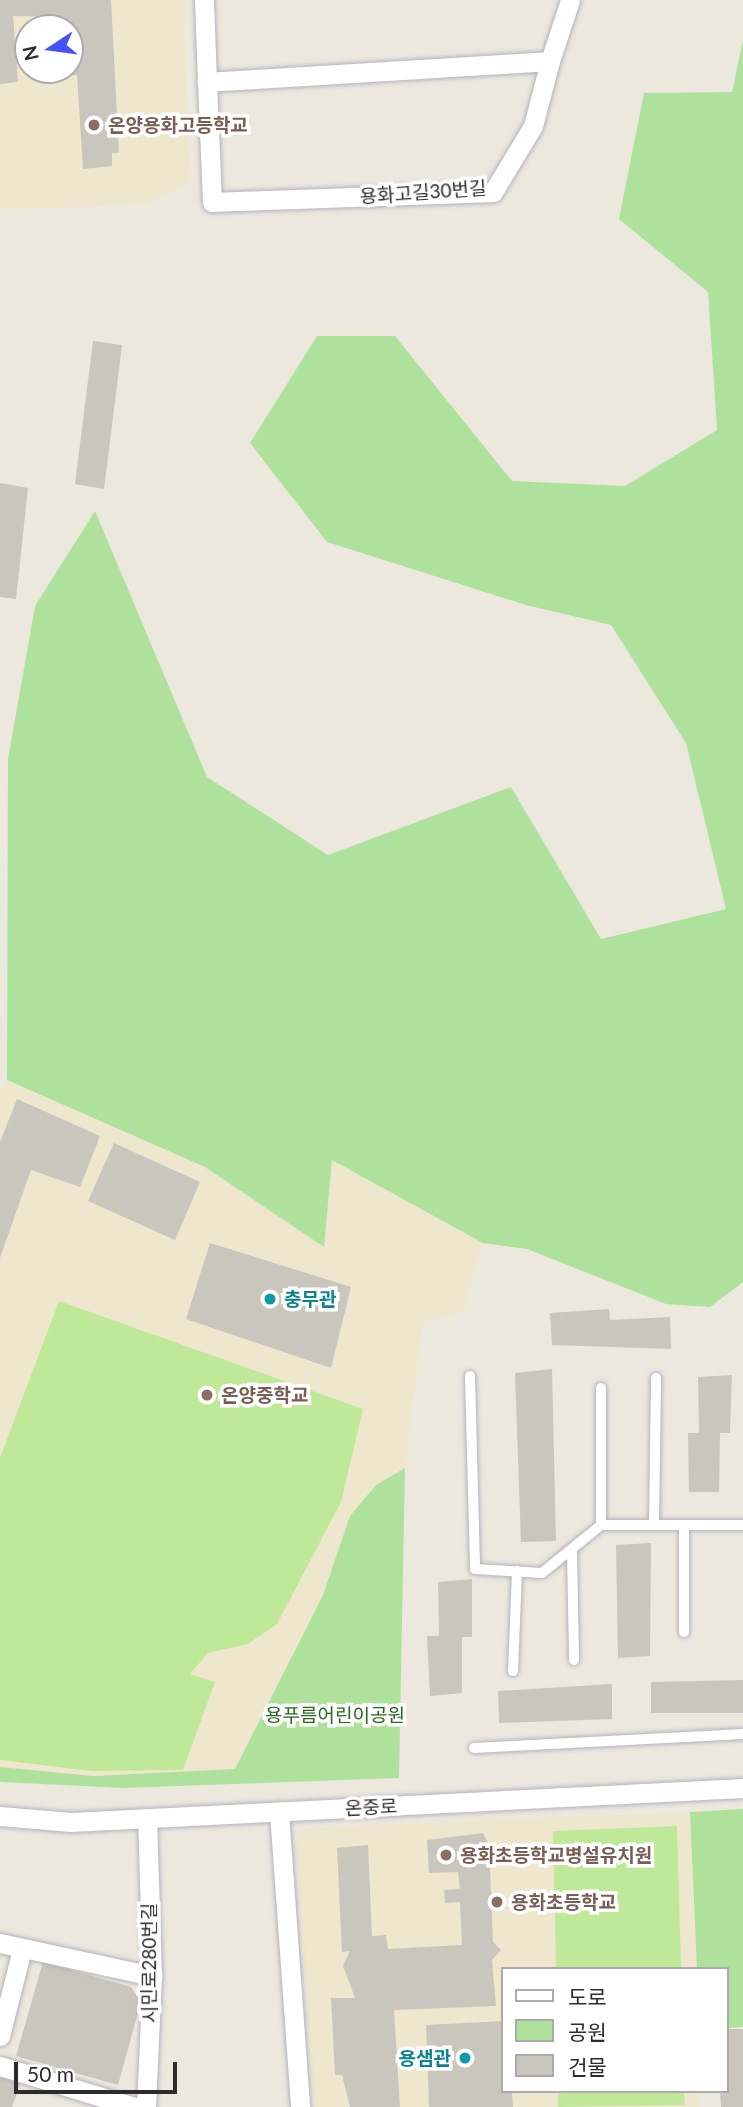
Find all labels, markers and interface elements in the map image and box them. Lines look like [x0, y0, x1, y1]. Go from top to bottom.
north arrow [14, 14, 84, 84]
text: N [17, 44, 43, 63]
place label: 온양용화고등학교 [108, 114, 248, 136]
marker: 온양용화고등학교 [86, 117, 102, 133]
street label: 용화고길30번길 [359, 176, 487, 208]
place label: 충무관 [284, 1288, 336, 1310]
marker: 충무관 [262, 1291, 278, 1307]
place label: 온양중학교 [221, 1384, 308, 1406]
marker: 온양중학교 [199, 1387, 215, 1403]
park label: 용푸름어린이공원 [265, 1704, 405, 1726]
street label: 온중로 [344, 1794, 398, 1820]
place label: 용화초등학교병설유치원 [460, 1844, 652, 1866]
marker: 용화초등학교병설유치원 [438, 1847, 454, 1863]
place label: 용화초등학교 [511, 1891, 616, 1913]
marker: 용화초등학교 [489, 1894, 505, 1910]
street label: 시민로280번길 [138, 1903, 160, 2023]
legend [502, 1967, 729, 2093]
text: 도로 [568, 1984, 607, 2009]
text: 공원 [568, 2019, 607, 2044]
place label: 용샘관 [399, 2047, 451, 2069]
scale bar [18, 2048, 180, 2092]
marker: 용샘관 [457, 2050, 473, 2066]
text: 건물 [568, 2054, 607, 2079]
text: 50 m [27, 2061, 74, 2086]

